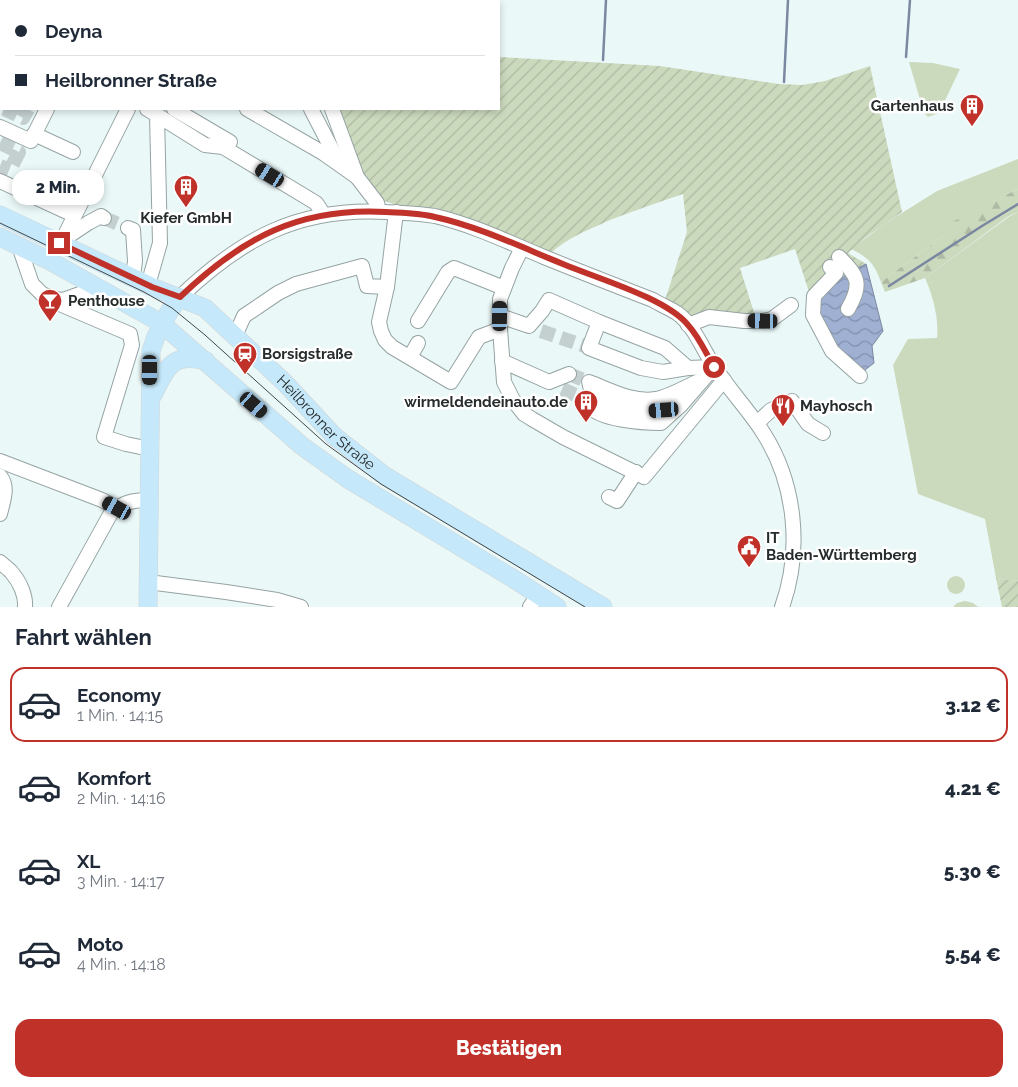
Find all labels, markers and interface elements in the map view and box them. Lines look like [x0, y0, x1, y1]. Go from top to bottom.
text: Deyna [45, 20, 103, 42]
text: Heilbronner Straße [45, 69, 217, 91]
building icon: Gartenhaus [959, 93, 985, 127]
place label: Gartenhaus [871, 97, 954, 115]
car [253, 161, 286, 189]
callout: 2 Min. [13, 170, 105, 206]
building icon: Kiefer GmbH [173, 174, 199, 208]
text: 2 Min. [36, 178, 80, 197]
place label: Kiefer GmbH [140, 209, 232, 227]
route end [48, 232, 70, 254]
bar icon: Penthouse [37, 288, 63, 322]
place label: Penthouse [68, 292, 145, 310]
car [492, 301, 507, 331]
car [747, 313, 778, 329]
station icon: Borsigstraße [232, 341, 258, 375]
place label: Borsigstraße [262, 345, 353, 363]
car [142, 355, 157, 385]
route start [703, 356, 725, 378]
street label: Heilbronner Straße [273, 371, 379, 474]
car [237, 389, 270, 421]
building icon: wirmeldendeinauto.de [573, 389, 599, 423]
place label: wirmeldendeinauto.de [404, 393, 568, 411]
restaurant icon: Mayhosch [770, 393, 796, 427]
place label: Mayhosch [800, 397, 873, 415]
car [648, 401, 679, 419]
car [100, 494, 133, 522]
place label: IT Baden-Württemberg [766, 529, 917, 564]
public building icon: IT Baden-Württemberg [736, 534, 762, 568]
text: Fahrt wählen [15, 624, 152, 650]
icon: car [17, 682, 62, 727]
text: Economy [77, 684, 161, 706]
text: 3.12 € [945, 694, 1001, 716]
text: 1 Min. · 14:15 [77, 706, 163, 725]
icon: car [17, 765, 62, 810]
text: Komfort [77, 767, 151, 789]
text: 4.21 € [945, 777, 1001, 799]
text: 2 Min. · 14:16 [77, 789, 166, 808]
icon: car [17, 848, 62, 893]
text: XL [77, 850, 100, 872]
text: 5.30 € [944, 860, 1001, 882]
text: 3 Min. · 14:17 [77, 872, 165, 891]
icon: car [17, 931, 62, 976]
text: Moto [77, 933, 123, 955]
text: 5.54 € [945, 943, 1001, 965]
text: 4 Min. · 14:18 [77, 955, 166, 974]
button: Bestätigen [15, 1019, 1003, 1077]

